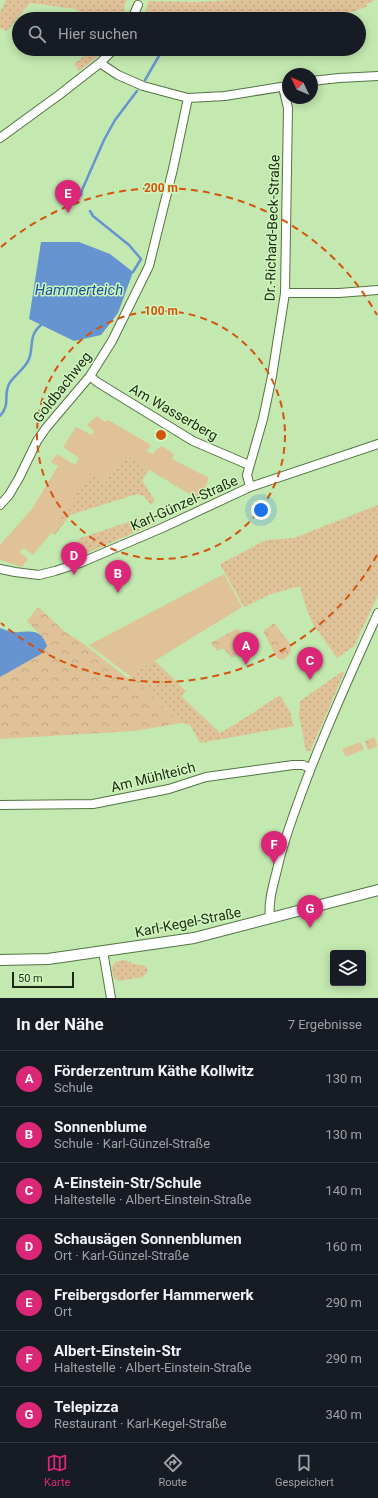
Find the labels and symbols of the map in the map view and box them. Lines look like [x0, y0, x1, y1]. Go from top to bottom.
north arrow [282, 68, 318, 104]
street label: Dr.-Richard-Beck-Straße [261, 154, 283, 302]
pin: E [55, 180, 81, 213]
text: 200 m [144, 181, 178, 195]
water label: Hammerteich [35, 281, 123, 299]
text: 100 m [144, 304, 178, 318]
street label: Goldbachweg [29, 349, 95, 425]
street label: Am Wasserberg [127, 380, 221, 444]
centre of rings [154, 428, 168, 442]
street label: Karl-Günzel-Straße [128, 472, 240, 534]
your location [251, 500, 271, 520]
pin: D [61, 542, 87, 575]
pin: B [105, 560, 131, 593]
pin: A [233, 632, 259, 665]
pin: C [297, 647, 323, 680]
street label: Am Mühlteich [109, 759, 197, 795]
pin: F [261, 831, 287, 864]
pin: G [297, 895, 323, 928]
street label: Karl-Kegel-Straße [134, 904, 242, 940]
scale bar [12, 970, 74, 989]

